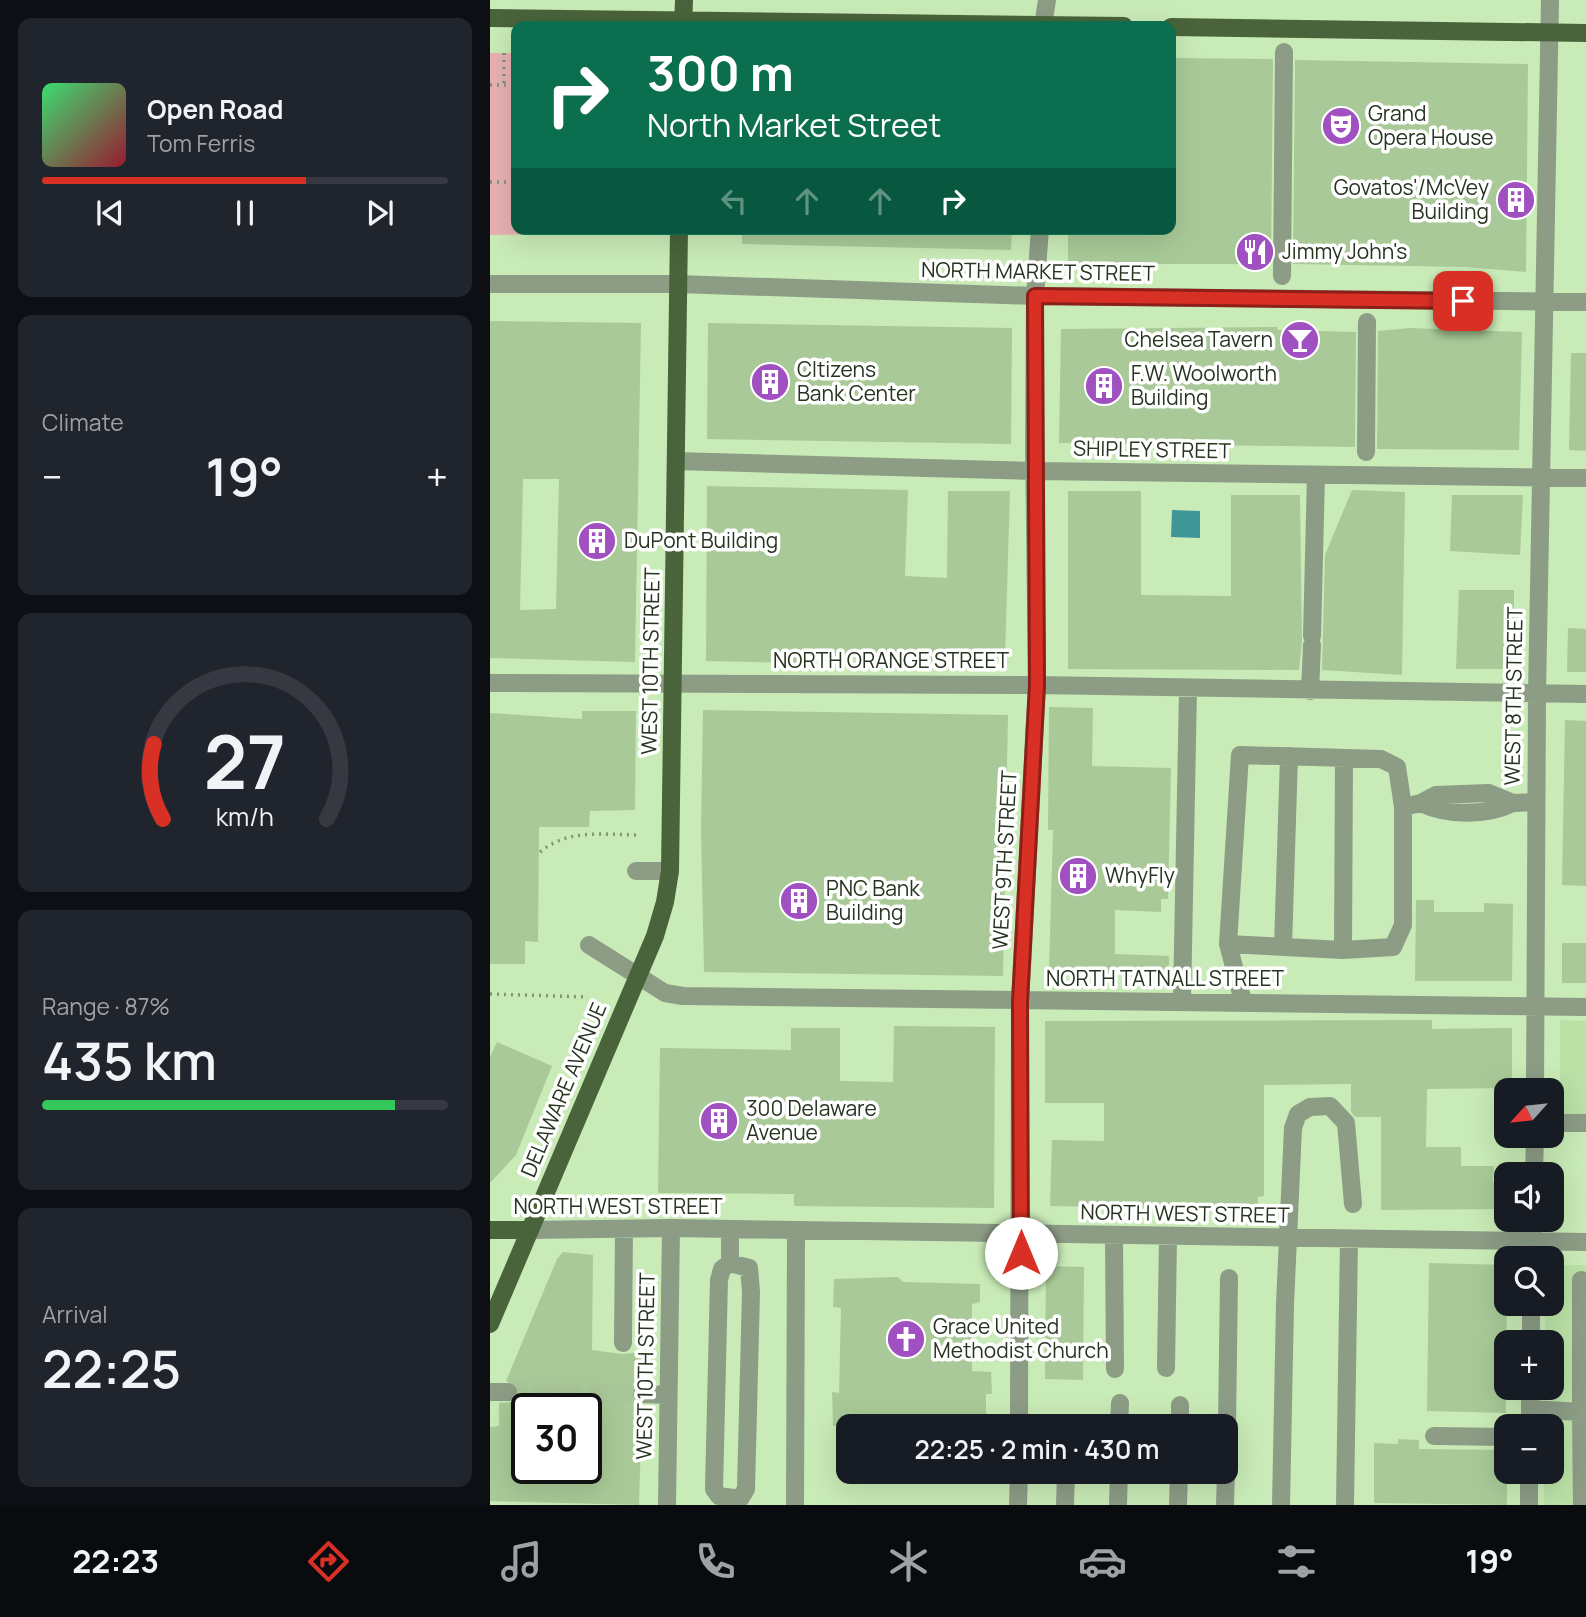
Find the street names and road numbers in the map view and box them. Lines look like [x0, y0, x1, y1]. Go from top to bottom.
street label: NORTH MARKET STREET [921, 255, 1156, 287]
street label: SHIPLEY STREET [1073, 434, 1232, 464]
street label: WEST 10TH STREET [634, 567, 666, 755]
street label: WEST 8TH STREET [1497, 606, 1529, 786]
street label: NORTH ORANGE STREET [773, 646, 1010, 674]
street label: WEST 9TH STREET [985, 769, 1023, 950]
street label: NORTH TATNALL STREET [1046, 964, 1284, 992]
street label: DELAWARE AVENUE [514, 998, 613, 1181]
street label: NORTH WEST STREET [513, 1192, 723, 1220]
street label: NORTH WEST STREET [1080, 1197, 1290, 1229]
street label: WEST 10TH STREET [629, 1272, 661, 1460]

